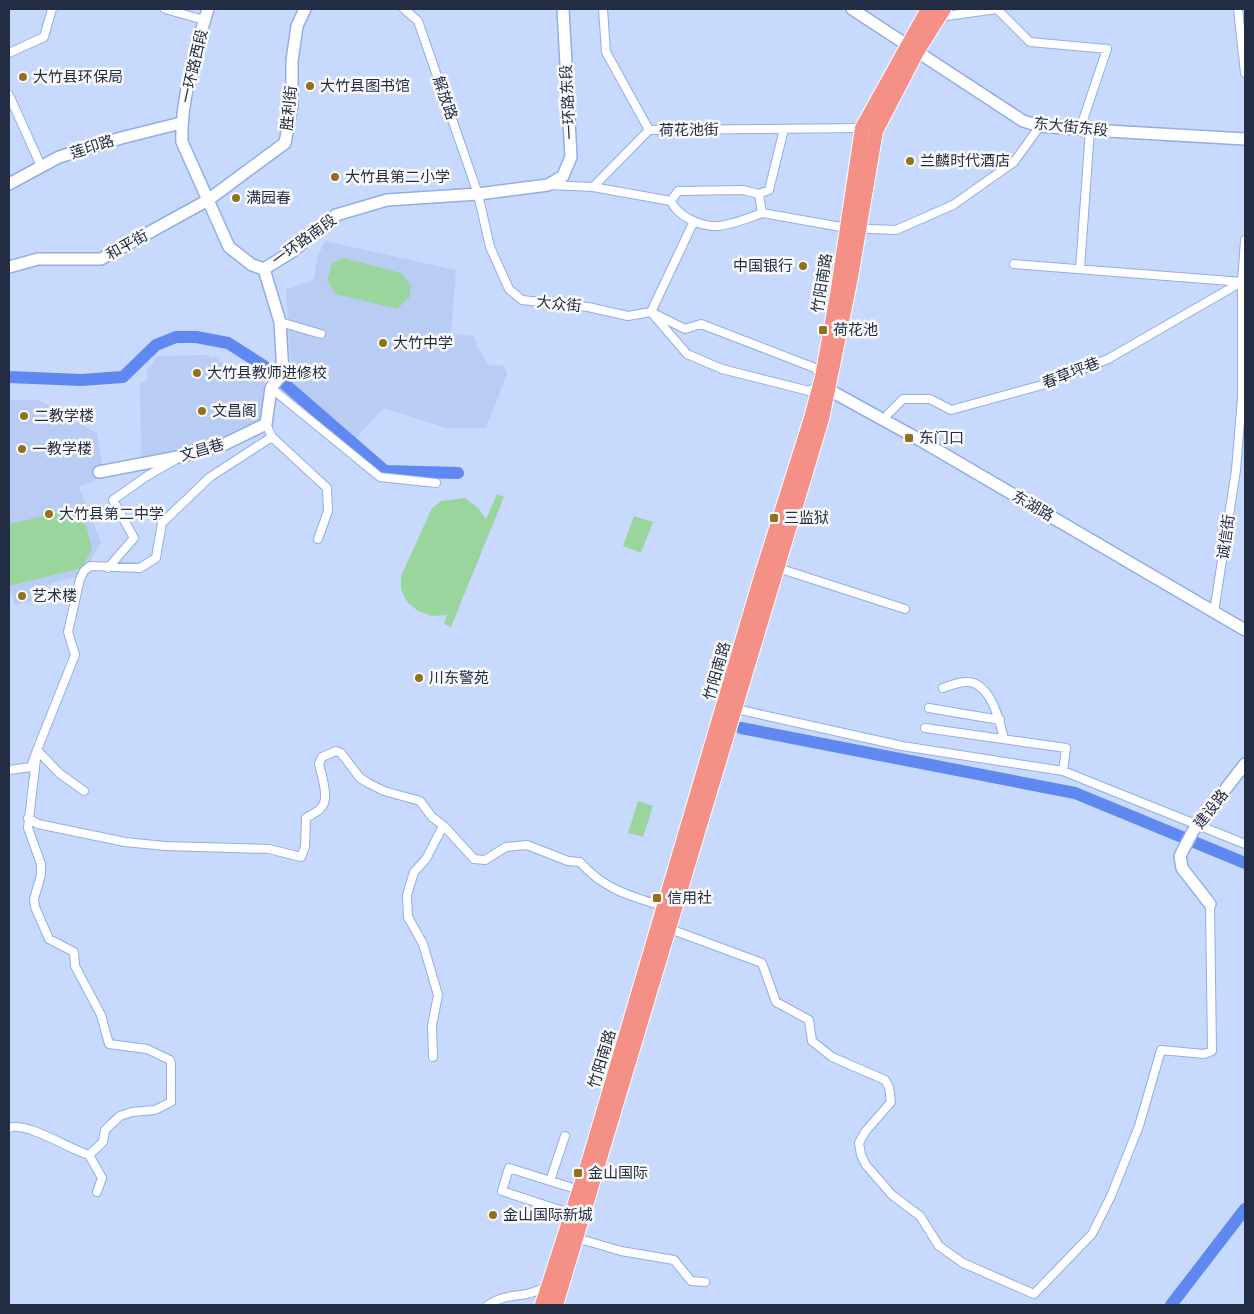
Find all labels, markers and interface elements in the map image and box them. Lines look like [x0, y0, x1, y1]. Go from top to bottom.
street label: 一环路西段 [177, 27, 211, 105]
street label: 一环路东段 [557, 64, 579, 140]
place label: 大竹县环保局 [33, 68, 123, 86]
marker: 大竹县环保局 [17, 71, 29, 83]
street label: 解放路 [429, 74, 461, 122]
place label: 大竹县图书馆 [320, 77, 410, 95]
marker: 大竹县图书馆 [304, 80, 316, 92]
street label: 胜利街 [278, 85, 300, 131]
street label: 东大街东段 [1033, 114, 1109, 140]
street label: 荷花池街 [659, 120, 719, 140]
street label: 莲印路 [68, 131, 116, 163]
place label: 兰麟时代酒店 [920, 152, 1010, 170]
marker: 兰麟时代酒店 [904, 155, 916, 167]
place label: 大竹县第二小学 [345, 168, 450, 186]
marker: 大竹县第二小学 [329, 171, 341, 183]
place label: 满园春 [246, 189, 291, 207]
marker: 满园春 [230, 192, 242, 204]
street label: 一环路南段 [268, 211, 340, 269]
street label: 和平街 [103, 226, 151, 264]
street label: 竹阳南路 [808, 252, 836, 314]
place label: 中国银行 [733, 257, 793, 275]
marker: 中国银行 [797, 260, 809, 272]
street label: 大众街 [536, 293, 582, 315]
place label: 荷花池 [833, 321, 878, 339]
marker: 荷花池 [817, 324, 829, 336]
place label: 大竹中学 [393, 334, 453, 352]
marker: 大竹中学 [377, 337, 389, 349]
street label: 春草坪巷 [1040, 354, 1102, 392]
place label: 大竹县教师进修校 [207, 364, 327, 382]
marker: 大竹县教师进修校 [191, 367, 203, 379]
place label: 文昌阁 [212, 402, 257, 420]
marker: 文昌阁 [196, 405, 208, 417]
place label: 二教学楼 [34, 407, 94, 425]
marker: 二教学楼 [18, 410, 30, 422]
place label: 东门口 [919, 429, 964, 447]
marker: 东门口 [903, 432, 915, 444]
street label: 文昌巷 [178, 435, 226, 465]
place label: 一教学楼 [32, 440, 92, 458]
marker: 一教学楼 [16, 443, 28, 455]
street label: 东湖路 [1009, 487, 1057, 525]
place label: 大竹县第二中学 [59, 505, 164, 523]
marker: 大竹县第二中学 [43, 508, 55, 520]
place label: 三监狱 [784, 509, 829, 527]
marker: 三监狱 [768, 512, 780, 524]
street label: 诚信街 [1214, 513, 1238, 561]
place label: 艺术楼 [32, 587, 77, 605]
marker: 艺术楼 [16, 590, 28, 602]
street label: 竹阳南路 [700, 640, 734, 702]
place label: 川东警苑 [429, 669, 489, 687]
marker: 川东警苑 [413, 672, 425, 684]
street label: 建设路 [1190, 786, 1232, 832]
place label: 信用社 [667, 889, 712, 907]
marker: 信用社 [651, 892, 663, 904]
street label: 竹阳南路 [585, 1028, 619, 1090]
place label: 金山国际 [588, 1164, 648, 1182]
marker: 金山国际 [572, 1167, 584, 1179]
place label: 金山国际新城 [503, 1206, 593, 1224]
marker: 金山国际新城 [487, 1209, 499, 1221]

